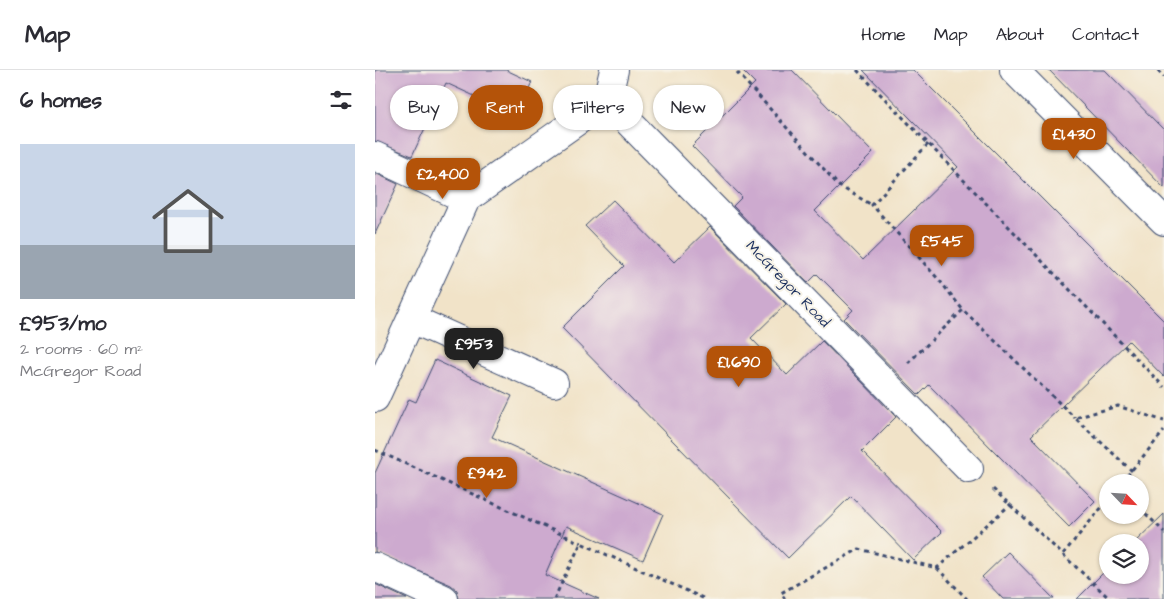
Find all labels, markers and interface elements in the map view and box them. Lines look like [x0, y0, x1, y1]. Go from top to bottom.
text: Map [25, 18, 70, 52]
text: Home [861, 22, 906, 47]
text: Map [934, 22, 968, 47]
text: About [996, 22, 1044, 47]
text: Contact [1072, 22, 1139, 47]
chip: Buy [390, 85, 458, 130]
chip: Rent [468, 85, 543, 130]
chip: Filters [553, 85, 643, 130]
chip: New [653, 85, 724, 130]
text: 6 homes [20, 86, 102, 115]
icon: filters [327, 86, 355, 114]
pin: £1,430 [1033, 118, 1115, 160]
text: £1,430 [1053, 123, 1095, 145]
pin: £2,400 [402, 158, 484, 200]
text: £2,400 [417, 163, 469, 185]
icon: home [143, 176, 233, 266]
pin: £545 [912, 224, 972, 267]
text: £545 [921, 230, 963, 252]
street label: McGregor Road [740, 236, 835, 333]
text: £953/mo [20, 309, 107, 338]
pin: £953 [444, 328, 504, 370]
text: £953 [455, 333, 493, 355]
text: 2 rooms · 60 m² [20, 338, 143, 360]
pin: £1,690 [698, 346, 780, 388]
text: £1,690 [718, 351, 760, 373]
text: McGregor Road [20, 360, 141, 382]
pin: £942 [457, 456, 517, 499]
text: £942 [468, 462, 506, 484]
north arrow [1099, 474, 1149, 524]
map controls [1099, 474, 1149, 584]
button: layers [1099, 534, 1149, 584]

